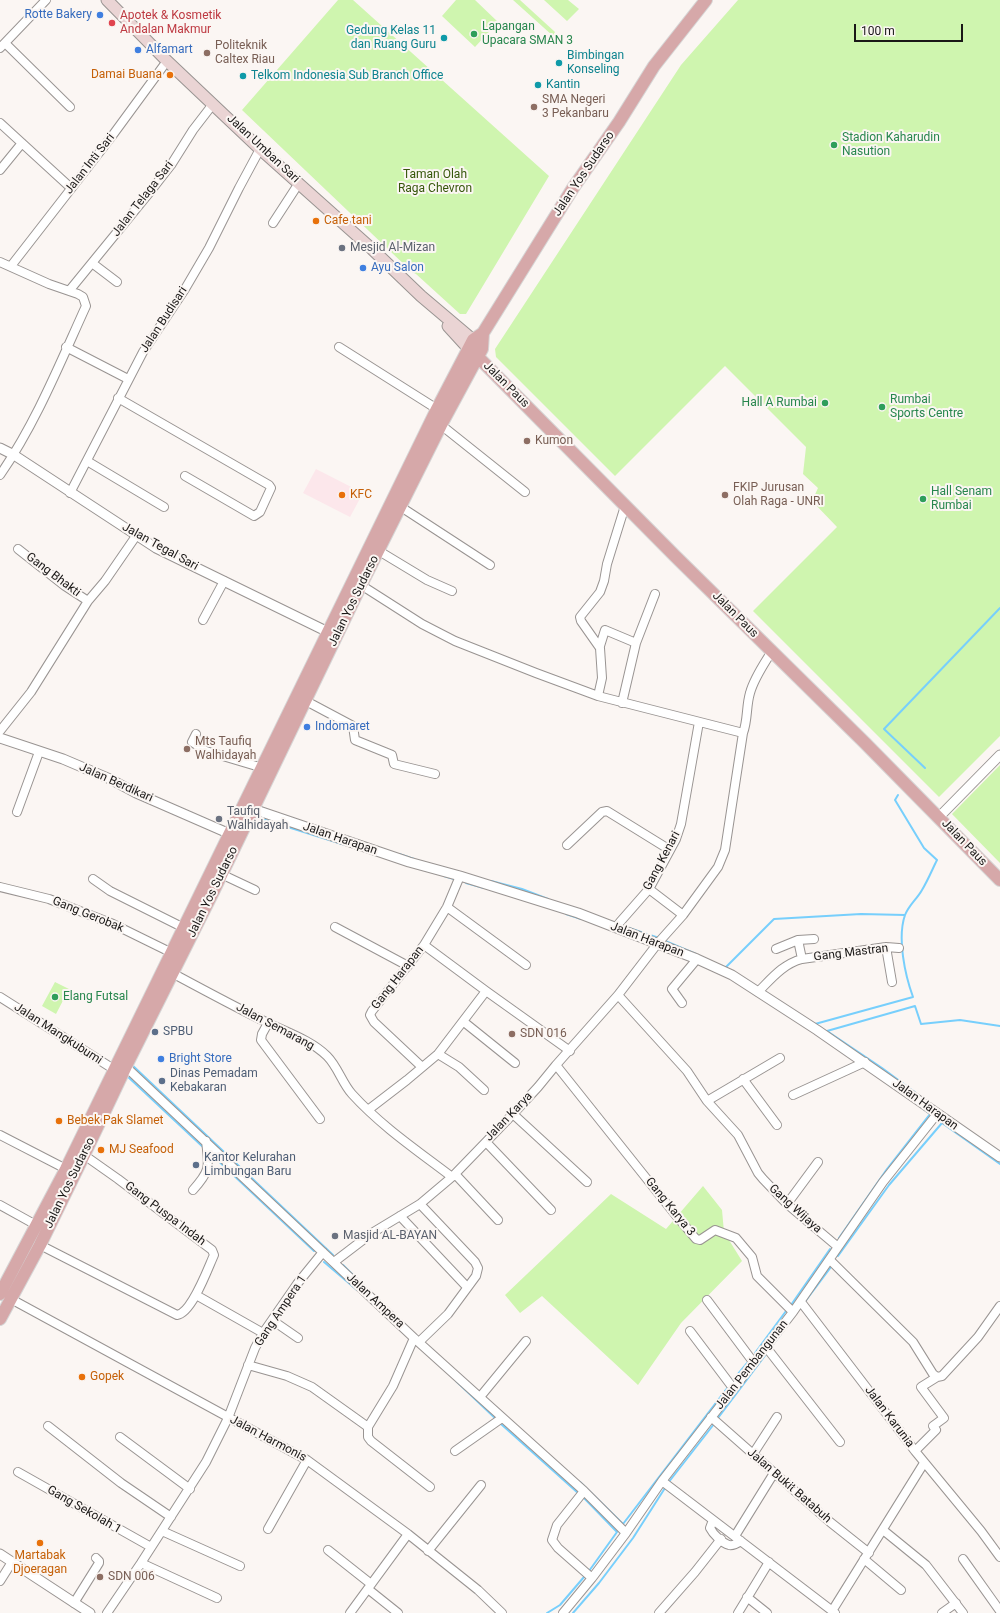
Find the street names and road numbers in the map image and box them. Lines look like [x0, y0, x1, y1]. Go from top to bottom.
street label: Jalan Umban Sari [224, 112, 302, 186]
street label: Jalan Yos Sudarso [550, 129, 618, 219]
street label: Jalan Inti Sari [62, 131, 118, 197]
street label: Jalan Telaga Sari [109, 159, 177, 239]
street label: Jalan Budisari [137, 284, 191, 356]
street label: Jalan Paus [480, 359, 532, 411]
street label: Jalan Tegal Sari [119, 520, 201, 574]
street label: Gang Bhakti [23, 550, 83, 600]
street label: Jalan Yos Sudarso [326, 553, 382, 649]
street label: Jalan Paus [709, 589, 761, 641]
street label: Jalan Berdikari [77, 760, 155, 806]
street label: Jalan Paus [938, 817, 990, 869]
street label: Jalan Harapan [301, 820, 379, 858]
street label: Gang Kenari [640, 829, 684, 893]
street label: Jalan Yos Sudarso [185, 844, 241, 940]
street label: Gang Gerobak [50, 894, 126, 936]
street label: Jalan Harapan [608, 919, 686, 961]
street label: Gang Mastran [813, 941, 889, 965]
street label: Gang Harapan [369, 943, 427, 1013]
street label: Jalan Mangkubumi [11, 1000, 105, 1068]
street label: Jalan Semarang [233, 1000, 317, 1054]
street label: Jalan Harapan [889, 1076, 961, 1134]
street label: Jalan Karya [482, 1090, 536, 1144]
street label: Jalan Yos Sudarso [42, 1135, 98, 1231]
street label: Gang Karya 3 [642, 1175, 698, 1239]
street label: Gang Puspa Indah [122, 1179, 208, 1249]
street label: Gang Wijaya [766, 1182, 824, 1236]
street label: Jalan Ampera [343, 1270, 407, 1332]
street label: Gang Ampera 1 [252, 1273, 310, 1349]
street label: Jalan Pembangunan [713, 1317, 791, 1413]
street label: Jalan Karunia [861, 1384, 917, 1450]
street label: Jalan Harmonis [227, 1413, 309, 1465]
street label: Jalan Bukit Batabuh [744, 1446, 834, 1526]
street label: Gang Sekolah 1 [44, 1483, 124, 1537]

